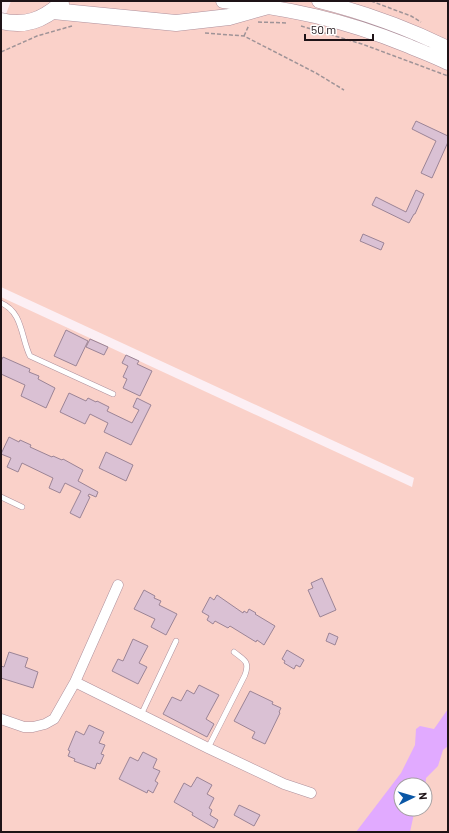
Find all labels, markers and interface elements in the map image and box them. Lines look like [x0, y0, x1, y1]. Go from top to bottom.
scale bar [305, 16, 373, 42]
text: 50 m [311, 22, 336, 36]
north arrow [393, 777, 433, 817]
text: N [417, 792, 430, 800]

